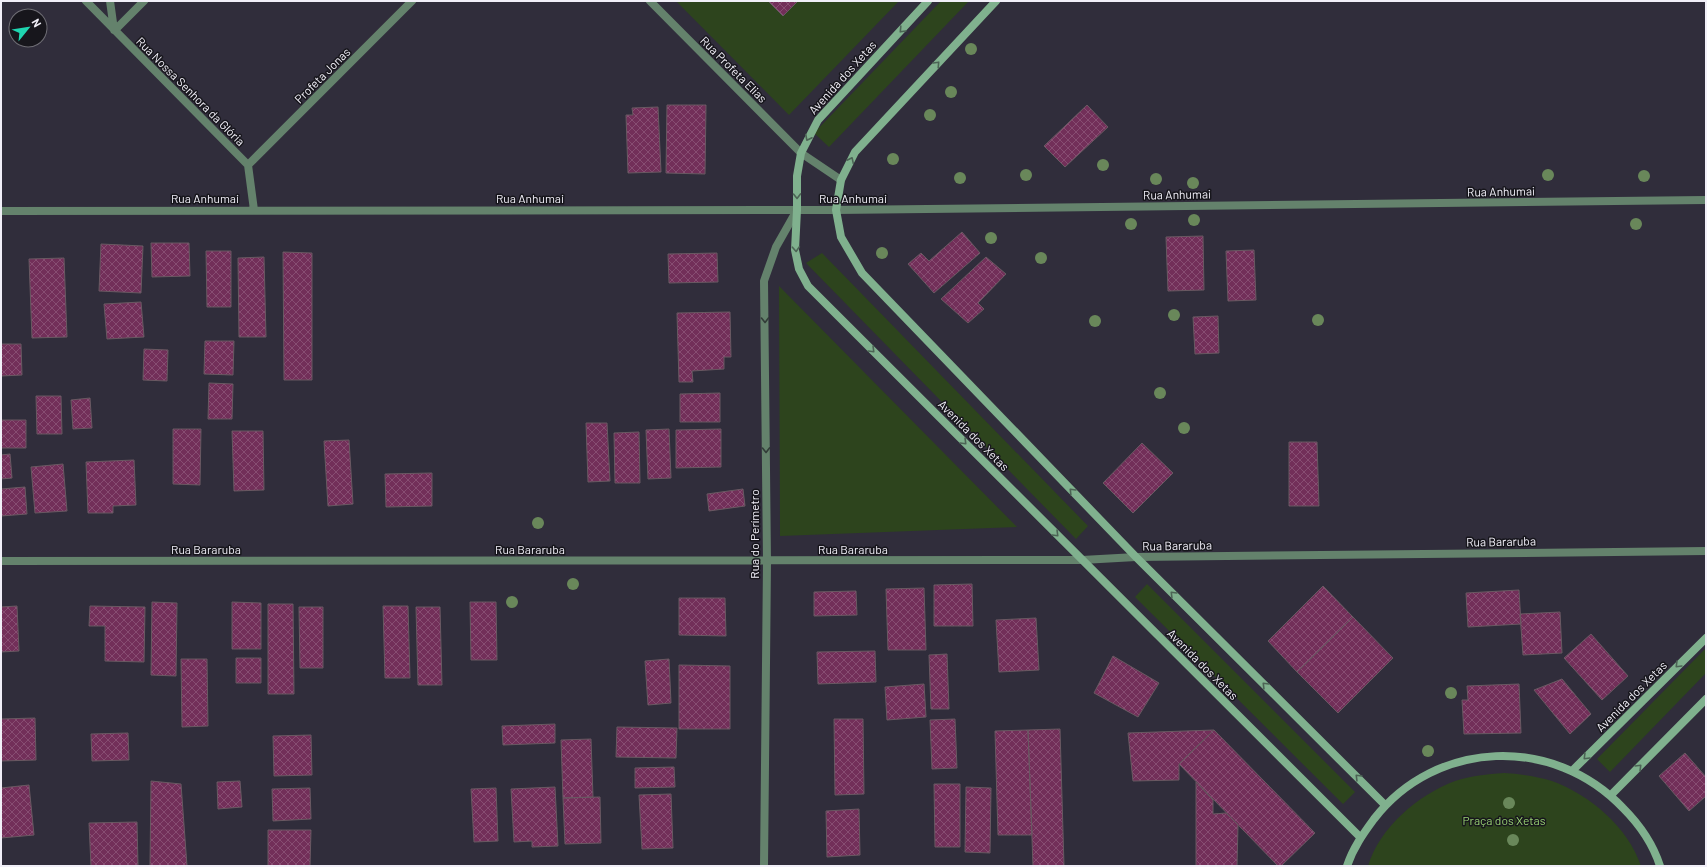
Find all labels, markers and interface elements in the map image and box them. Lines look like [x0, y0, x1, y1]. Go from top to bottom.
north arrow [8, 8, 48, 48]
text: N [30, 16, 45, 29]
one-way arrow [899, 25, 906, 32]
street label: Rua Profeta Elias [698, 33, 770, 105]
street label: Rua Nossa Senhora da Glória [134, 34, 248, 148]
street label: Avenida dos Xetas [805, 37, 879, 117]
street label: Profeta Jonas [291, 44, 353, 106]
one-way arrow [932, 61, 940, 69]
one-way arrow [806, 134, 813, 142]
one-way arrow [846, 157, 854, 164]
street label: Rua Anhumai [1467, 183, 1535, 199]
street label: Rua Anhumai [1143, 186, 1211, 202]
street label: Rua Anhumai [171, 191, 239, 205]
street label: Rua Anhumai [496, 191, 564, 205]
street label: Rua Anhumai [819, 191, 887, 205]
one-way arrow [793, 193, 801, 199]
one-way arrow [791, 246, 800, 252]
one-way arrow [761, 317, 769, 323]
one-way arrow [867, 345, 875, 353]
street label: Avenida dos Xetas [936, 397, 1012, 473]
one-way arrow [959, 437, 967, 445]
one-way arrow [762, 447, 770, 453]
one-way arrow [1070, 488, 1077, 496]
street label: Rua do Perímetro [747, 489, 761, 579]
one-way arrow [1051, 529, 1059, 537]
street label: Rua Bararuba [1466, 533, 1536, 549]
street label: Rua Bararuba [1142, 537, 1212, 553]
street label: Rua Bararuba [171, 542, 241, 556]
street label: Rua Bararuba [495, 542, 565, 556]
street label: Rua Bararuba [818, 542, 888, 556]
one-way arrow [1170, 591, 1178, 599]
street label: Avenida dos Xetas [1165, 626, 1241, 702]
street label: Avenida dos Xetas [1593, 658, 1669, 734]
one-way arrow [1675, 660, 1683, 668]
one-way arrow [1262, 683, 1270, 690]
one-way arrow [1583, 752, 1591, 760]
one-way arrow [1634, 764, 1642, 772]
one-way arrow [1355, 774, 1363, 782]
park label: Praça dos Xetas [1462, 813, 1546, 827]

